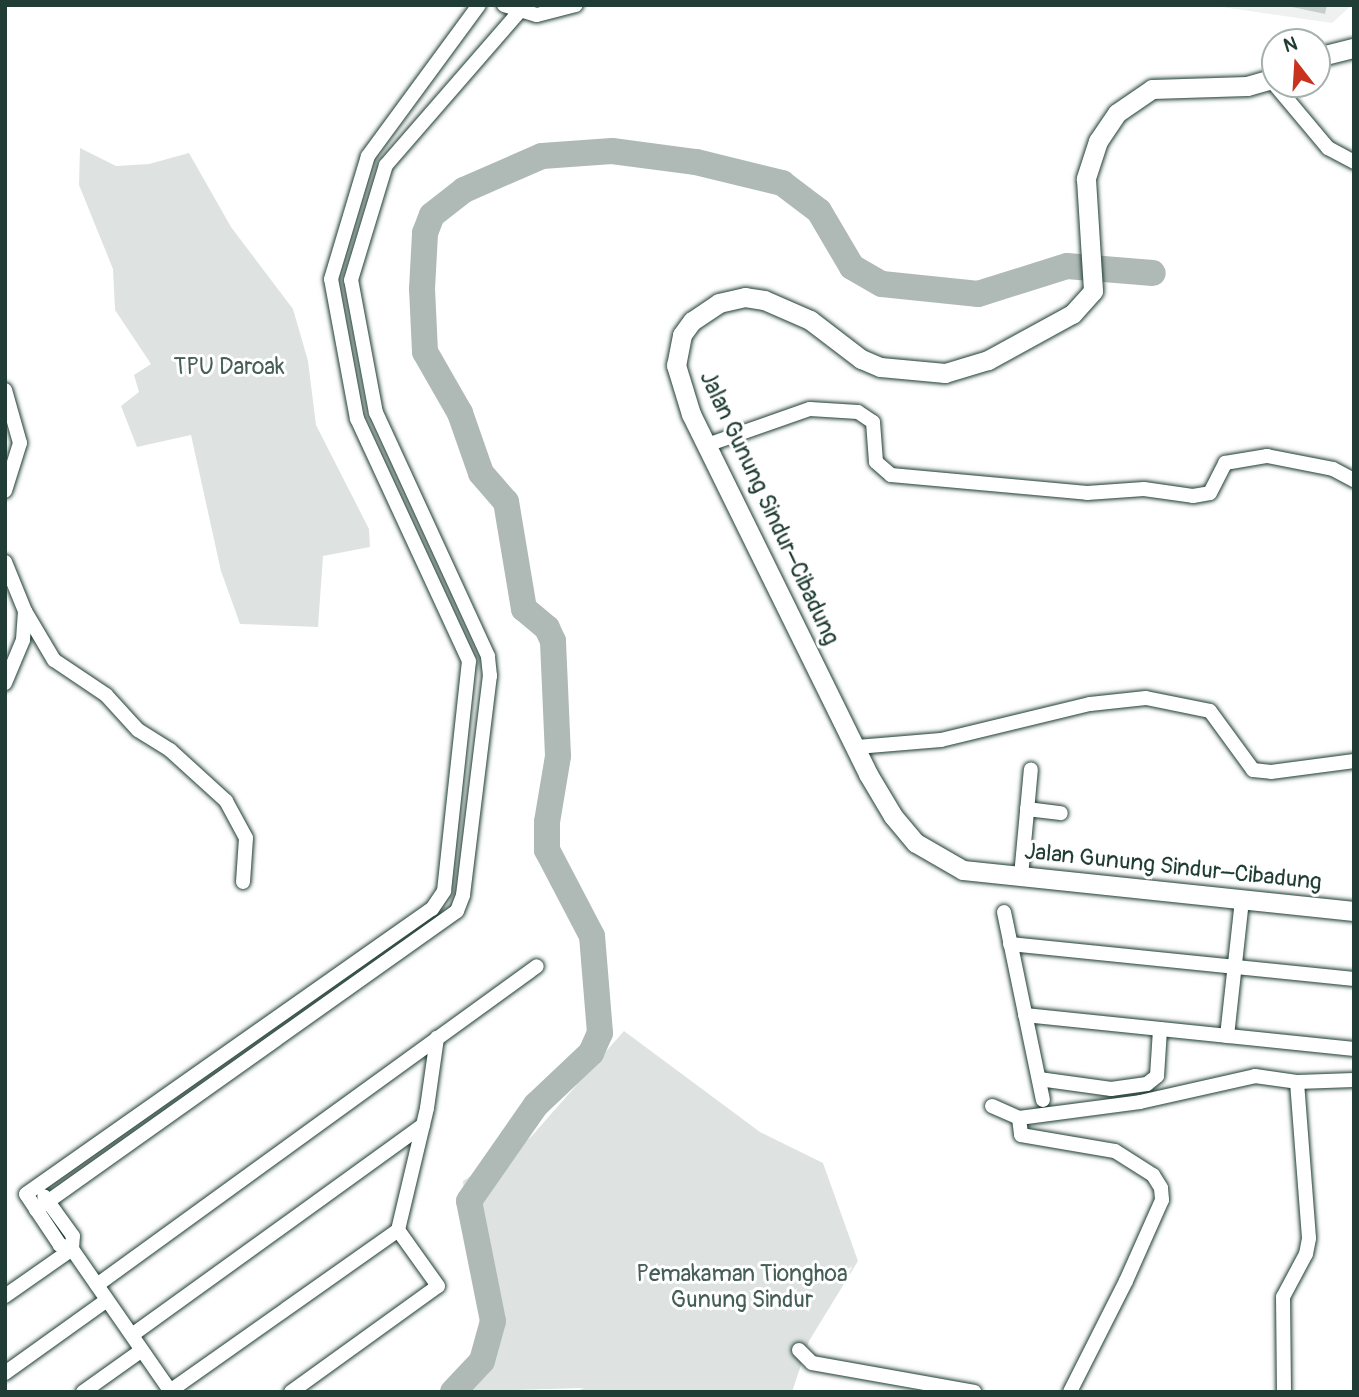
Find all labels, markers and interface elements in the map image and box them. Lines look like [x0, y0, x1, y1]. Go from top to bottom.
north arrow [1261, 28, 1331, 98]
text: N [1281, 31, 1300, 58]
park label: TPU Daroak [173, 353, 285, 381]
street label: Jalan Gunung Sindur–Cibadung [693, 367, 845, 649]
street label: Jalan Gunung Sindur–Cibadung [1023, 838, 1323, 896]
park label: Pemakaman Tionghoa Gunung Sindur [636, 1260, 848, 1314]

